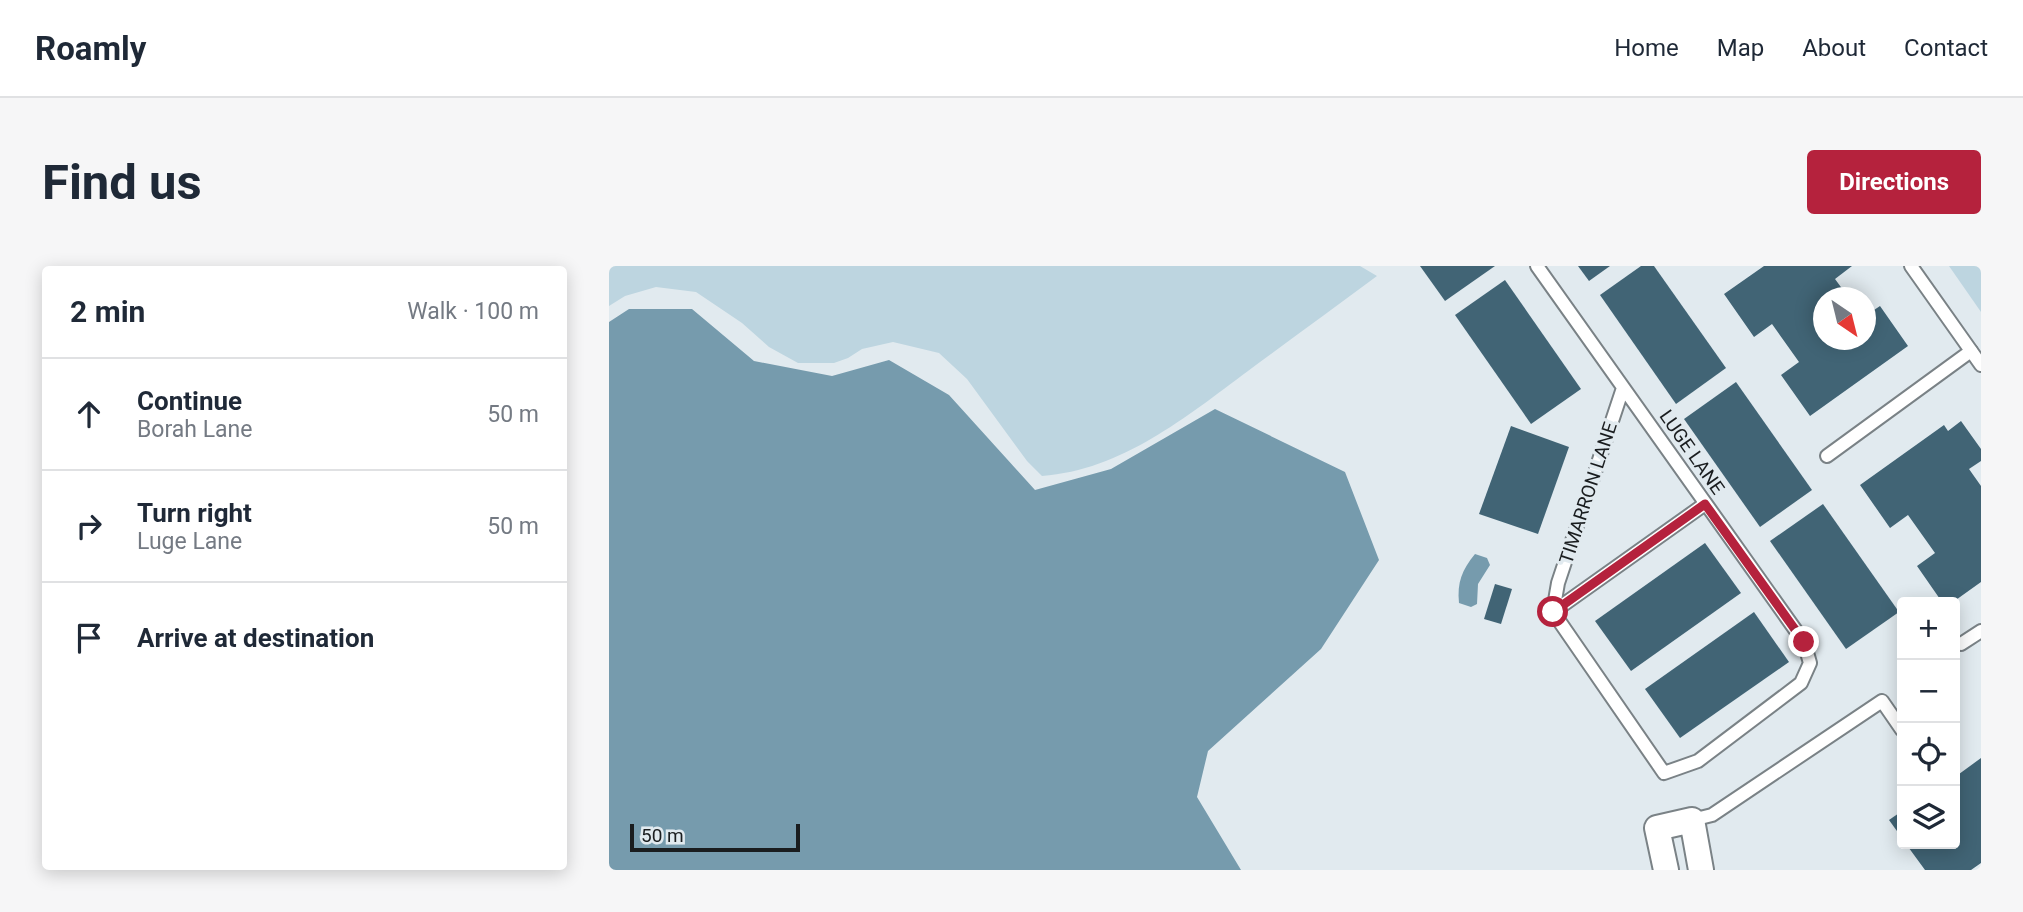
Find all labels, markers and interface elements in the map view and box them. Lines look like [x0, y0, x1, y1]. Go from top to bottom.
text: Roamly [35, 29, 146, 68]
text: Home [1614, 34, 1679, 62]
text: Map [1717, 34, 1764, 62]
text: About [1802, 34, 1866, 62]
text: Contact [1904, 34, 1988, 62]
button: Directions [1807, 150, 1981, 214]
text: Find us [42, 154, 202, 211]
north arrow [1813, 287, 1876, 350]
text: 2 min [70, 294, 145, 329]
text: Walk · 100 m [407, 298, 539, 325]
text: Continue [137, 386, 242, 416]
icon: ahead [70, 395, 108, 433]
text: 50 m [487, 401, 539, 428]
street label: LUGE LANE [1655, 405, 1730, 499]
text: Borah Lane [137, 416, 252, 443]
street label: TIMARRON LANE [1554, 419, 1622, 567]
text: Turn right [137, 498, 252, 528]
icon: right [70, 507, 108, 545]
text: 50 m [487, 513, 539, 540]
text: Luge Lane [137, 528, 242, 555]
route start [1537, 596, 1568, 627]
map controls [1897, 597, 1960, 849]
button: + [1897, 597, 1960, 660]
icon: arrive [70, 619, 108, 657]
text: Arrive at destination [137, 623, 374, 653]
route end [1788, 626, 1819, 657]
button: − [1897, 660, 1960, 723]
button: locate [1897, 723, 1960, 786]
button: layers [1897, 786, 1960, 849]
scale bar [630, 821, 800, 853]
text: 50 m [641, 824, 684, 847]

